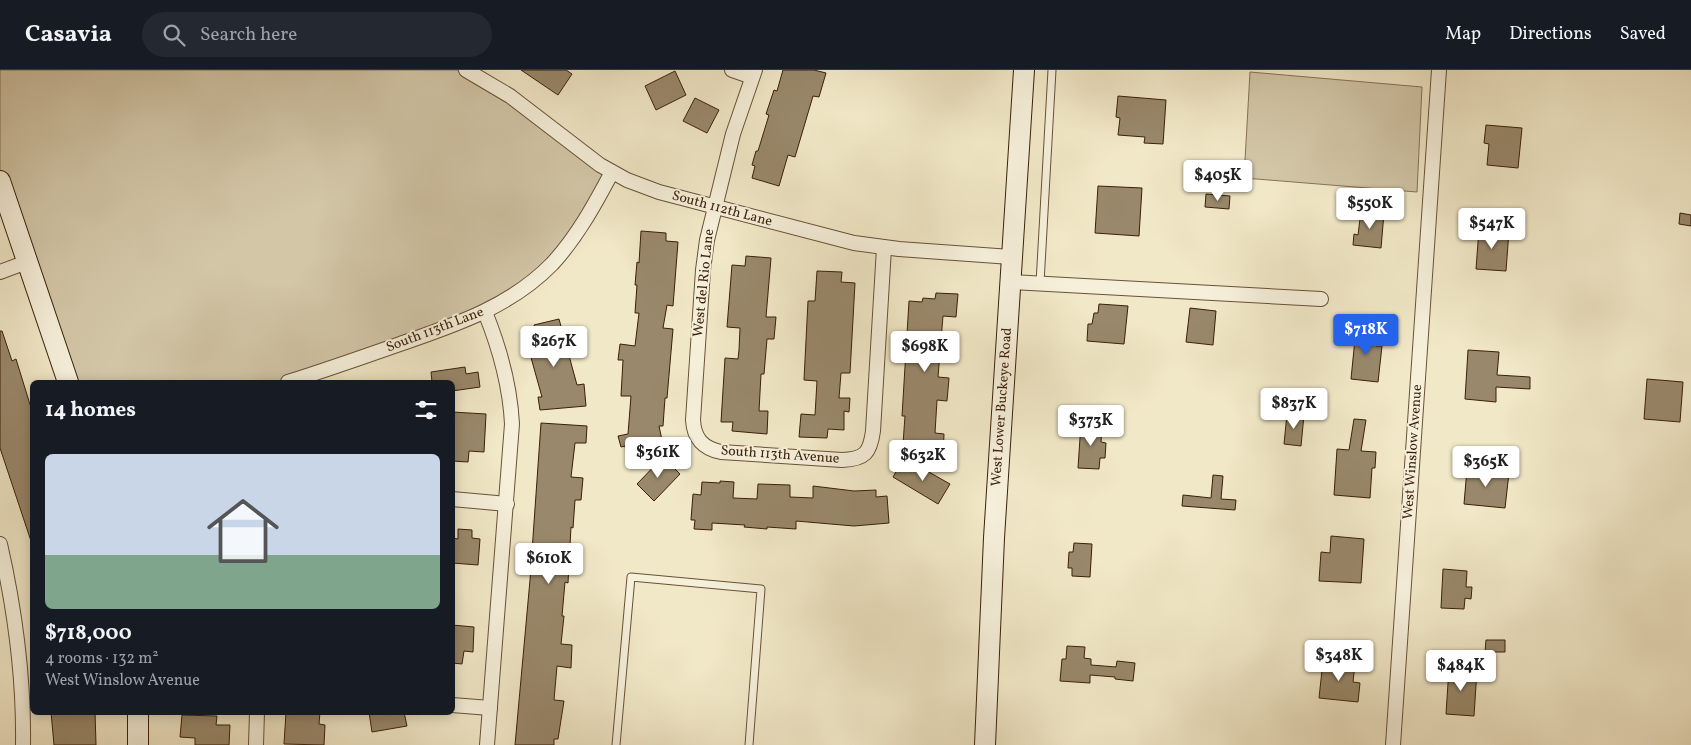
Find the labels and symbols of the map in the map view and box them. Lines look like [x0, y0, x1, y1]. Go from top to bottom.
pin: $405K [1183, 160, 1253, 202]
street label: South 112th Lane [670, 186, 775, 232]
pin: $550K [1335, 188, 1405, 230]
pin: $547K [1457, 208, 1527, 250]
street label: West del Rio Lane [689, 228, 719, 338]
street label: South 113th Lane [383, 303, 487, 357]
pin: $718K [1331, 314, 1401, 356]
pin: $267K [519, 326, 589, 368]
street label: West Lower Buckeye Road [987, 327, 1017, 487]
pin: $698K [890, 330, 960, 373]
street label: West Winslow Avenue [1399, 383, 1427, 520]
pin: $837K [1259, 388, 1329, 430]
pin: $373K [1056, 404, 1126, 447]
pin: $361K [623, 436, 693, 479]
pin: $632K [888, 440, 958, 482]
street label: South 113th Avenue [720, 441, 840, 469]
pin: $365K [1451, 446, 1521, 488]
pin: $610K [514, 542, 584, 585]
pin: $348K [1304, 640, 1374, 682]
pin: $484K [1426, 650, 1496, 692]

